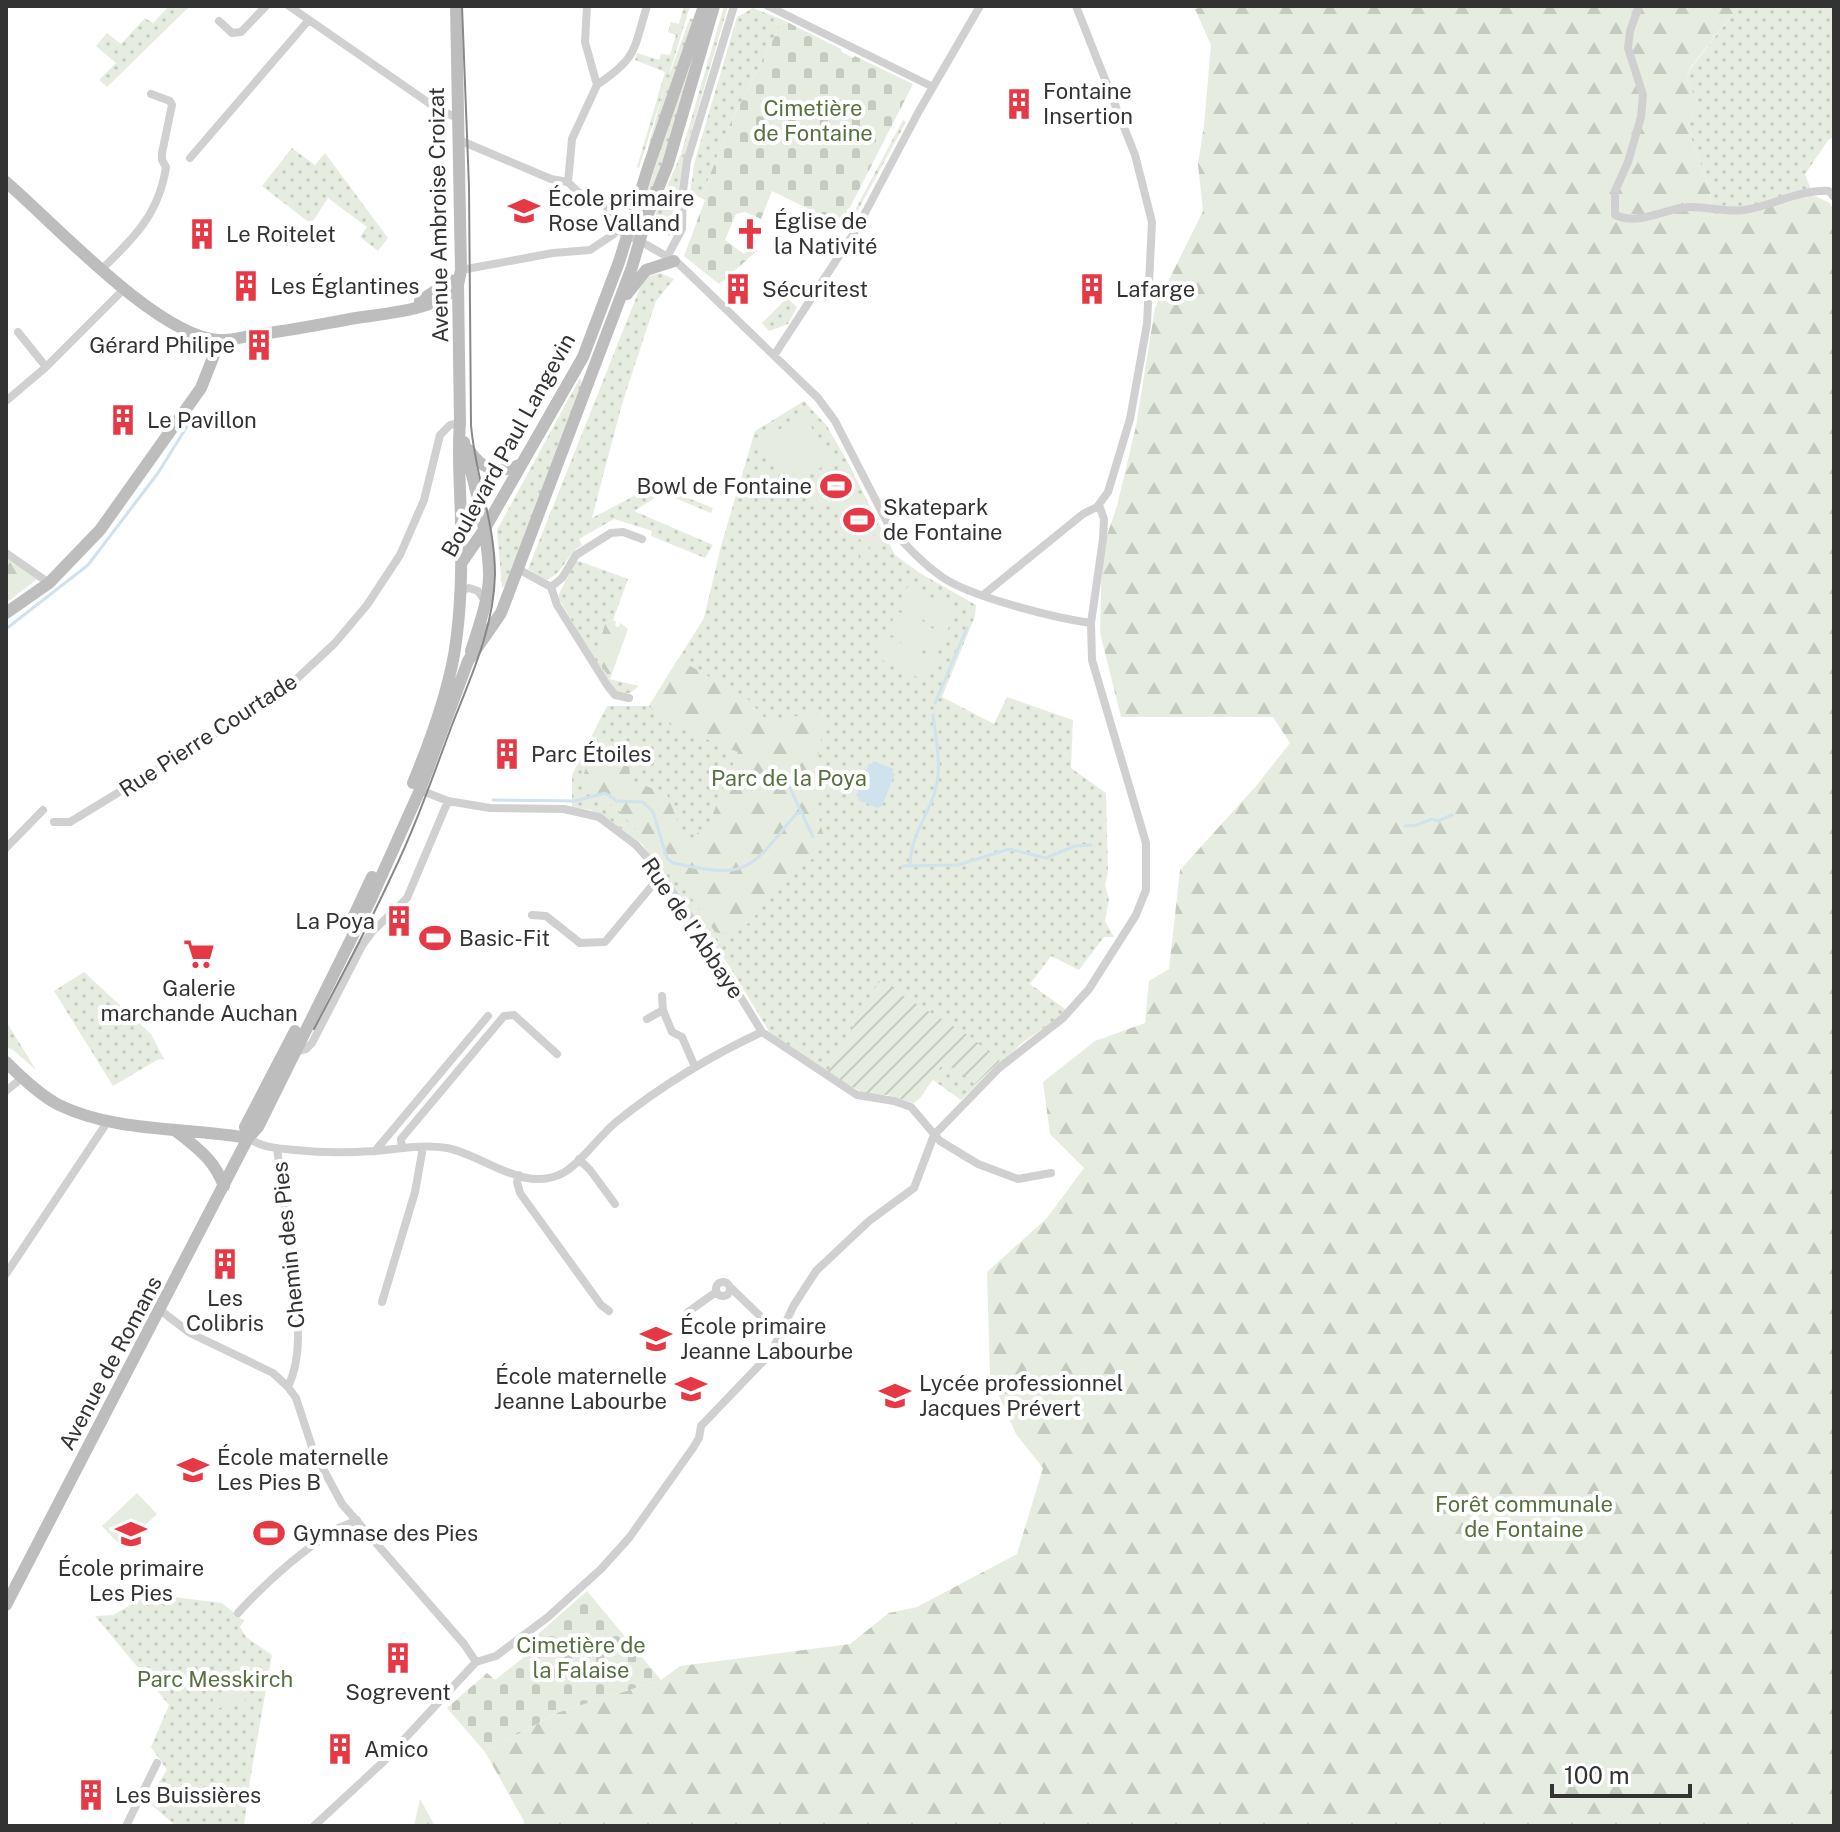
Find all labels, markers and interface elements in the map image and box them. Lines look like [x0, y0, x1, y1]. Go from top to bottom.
place label: Fontaine Insertion [1043, 78, 1133, 129]
street label: Avenue Ambroise Croizat [423, 87, 453, 343]
building icon: Fontaine Insertion [1002, 87, 1036, 121]
park label: Cimetière de Fontaine [753, 95, 873, 146]
place label: École primaire Rose Valland [548, 185, 695, 236]
school or university icon: École primaire Rose Valland [507, 194, 541, 228]
place label: Église de la Nativité [774, 208, 878, 259]
building icon: Le Roitelet [185, 217, 219, 251]
church icon: Église de la Nativité [733, 217, 767, 251]
place label: Le Roitelet [226, 221, 336, 247]
building icon: Les Églantines [229, 269, 263, 303]
building icon: Sécuritest [721, 272, 755, 306]
building icon: Lafarge [1075, 272, 1109, 306]
place label: Les Églantines [270, 273, 419, 299]
place label: Sécuritest [762, 276, 868, 302]
place label: Lafarge [1116, 276, 1195, 302]
building icon: Gérard Philipe [242, 328, 276, 362]
street label: Boulevard Paul Langevin [436, 329, 580, 561]
place label: Gérard Philipe [89, 332, 235, 358]
building icon: Le Pavillon [106, 403, 140, 437]
place label: Le Pavillon [147, 407, 257, 433]
sports icon: Bowl de Fontaine [819, 469, 853, 503]
place label: Bowl de Fontaine [636, 473, 812, 499]
place label: Skatepark de Fontaine [883, 494, 1003, 545]
sports icon: Skatepark de Fontaine [842, 503, 876, 537]
street label: Rue Pierre Courtade [114, 668, 302, 802]
building icon: Parc Étoiles [490, 737, 524, 771]
place label: Parc Étoiles [531, 741, 652, 767]
park label: Parc de la Poya [711, 765, 867, 791]
street label: Rue de l'Abbaye [636, 853, 750, 1003]
building icon: La Poya [382, 904, 416, 938]
place label: La Poya [295, 908, 375, 934]
sports icon: Basic-Fit [418, 921, 452, 955]
place label: Basic-Fit [459, 925, 550, 951]
supermarket icon: Galerie marchande Auchan [182, 937, 216, 971]
place label: Galerie marchande Auchan [100, 975, 298, 1026]
street label: Chemin des Pies [266, 1160, 310, 1330]
building icon: Les Colibris [208, 1247, 242, 1281]
street label: Avenue de Romans [53, 1272, 167, 1454]
place label: Les Colibris [186, 1285, 264, 1336]
place label: École primaire Jeanne Labourbe [680, 1313, 853, 1364]
school or university icon: École primaire Jeanne Labourbe [639, 1322, 673, 1356]
place label: École maternelle Jeanne Labourbe [494, 1363, 667, 1414]
place label: Lycée professionnel Jacques Prévert [919, 1370, 1124, 1421]
school or university icon: École maternelle Jeanne Labourbe [674, 1372, 708, 1406]
school or university icon: Lycée professionnel Jacques Prévert [878, 1379, 912, 1413]
place label: École maternelle Les Pies B [217, 1444, 389, 1495]
school or university icon: École maternelle Les Pies B [176, 1453, 210, 1487]
park label: Forêt communale de Fontaine [1435, 1491, 1613, 1542]
sports icon: Gymnase des Pies [252, 1516, 286, 1550]
school or university icon: École primaire Les Pies [114, 1517, 148, 1551]
place label: Gymnase des Pies [293, 1520, 478, 1546]
place label: École primaire Les Pies [58, 1555, 204, 1606]
park label: Cimetière de la Falaise [516, 1632, 646, 1683]
building icon: Sogrevent [381, 1641, 415, 1675]
park label: Parc Messkirch [137, 1666, 293, 1692]
place label: Sogrevent [345, 1679, 451, 1705]
building icon: Amico [323, 1732, 357, 1766]
place label: Amico [364, 1736, 428, 1762]
scale bar [1552, 1748, 1690, 1798]
text: 100 m [1564, 1761, 1630, 1789]
building icon: Les Buissières [74, 1778, 108, 1812]
place label: Les Buissières [115, 1782, 261, 1808]

